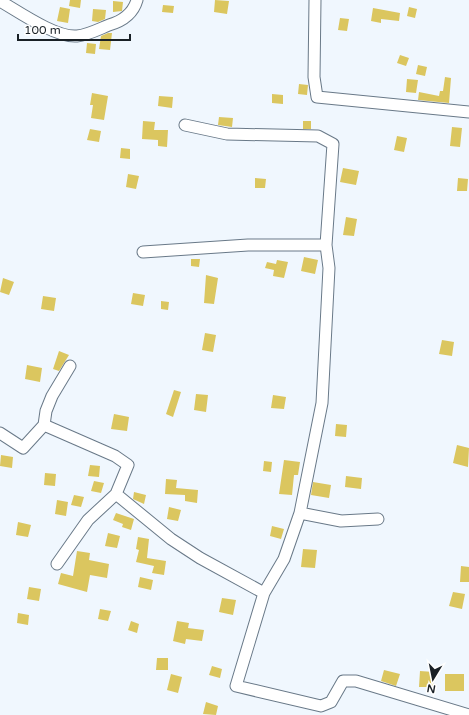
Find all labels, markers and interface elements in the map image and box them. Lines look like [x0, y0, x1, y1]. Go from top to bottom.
scale bar [18, 16, 130, 42]
text: 100 m [24, 23, 61, 37]
north arrow [413, 659, 453, 699]
text: N [426, 681, 437, 696]

